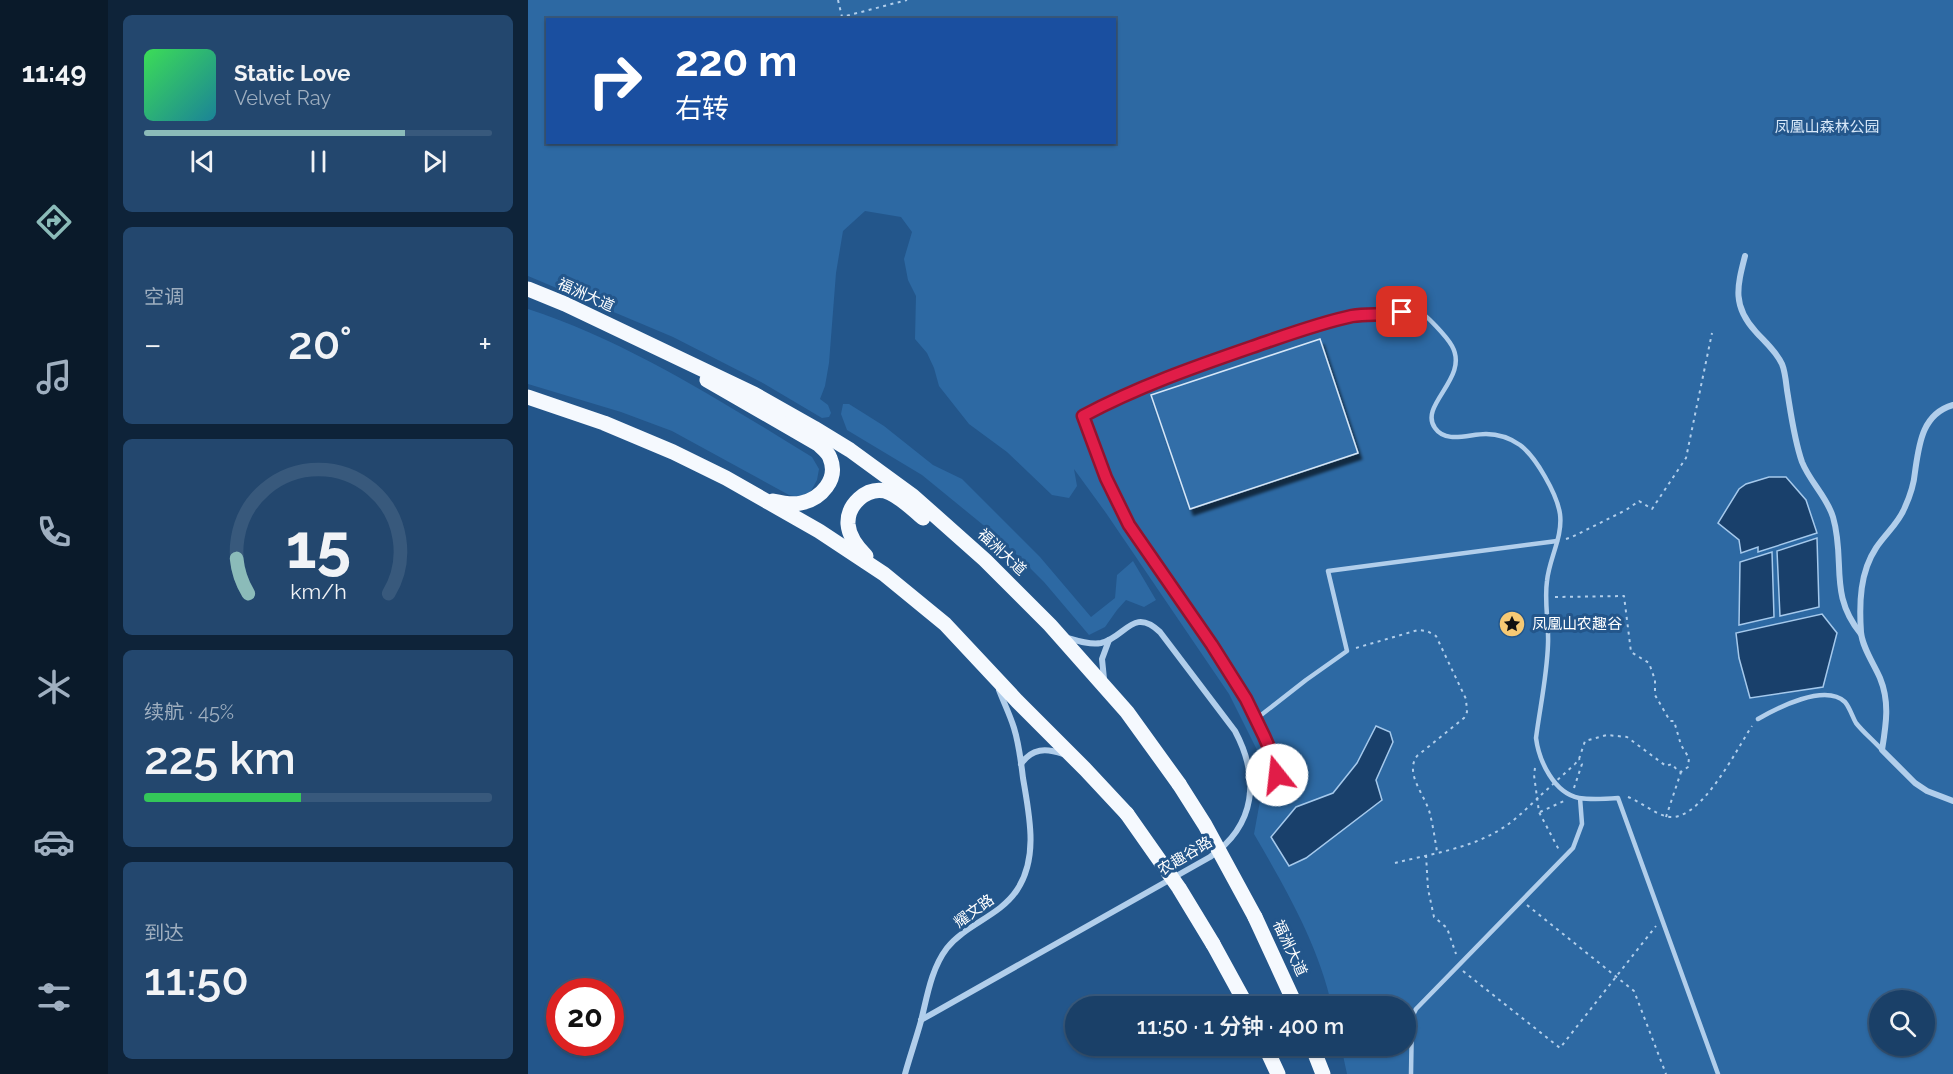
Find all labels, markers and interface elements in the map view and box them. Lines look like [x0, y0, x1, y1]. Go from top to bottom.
text: 220 m [675, 37, 797, 86]
icon: right [576, 42, 654, 120]
text: 11:49 [22, 57, 86, 88]
text: Static Love [234, 60, 351, 86]
text: Velvet Ray [234, 86, 331, 110]
text: 右转 [675, 93, 729, 124]
park label: 凤凰山森林公园 [1774, 118, 1880, 136]
icon: previous [186, 145, 219, 178]
icon: pause [302, 145, 335, 178]
icon: next [418, 145, 451, 178]
icon: directions [33, 201, 75, 243]
street label: 福洲大道 [555, 275, 617, 315]
text: 空调 [144, 285, 184, 309]
pin [1376, 286, 1427, 337]
icon: arrive [1385, 295, 1418, 328]
text: 20° [288, 317, 352, 370]
text: − [144, 325, 162, 364]
text: + [478, 325, 492, 364]
icon: music [33, 356, 75, 398]
text: 15 [285, 509, 351, 583]
icon: phone [33, 511, 75, 553]
street label: 福洲大道 [974, 525, 1030, 579]
text: km/h [290, 579, 346, 604]
place icon: 凤凰山农趣谷 [1497, 609, 1527, 639]
place label: 凤凰山农趣谷 [1532, 615, 1622, 633]
icon: climate [33, 666, 75, 708]
text: 续航 · 45% [144, 700, 234, 724]
text: 225 km [144, 732, 296, 785]
position arrow [1245, 743, 1309, 807]
icon: car [33, 821, 75, 863]
street label: 农趣谷路 [1155, 833, 1215, 879]
street label: 耀文路 [951, 890, 997, 932]
street label: 福洲大道 [1269, 917, 1311, 979]
text: 到达 [144, 921, 184, 945]
text: 11:50 [144, 953, 249, 1006]
icon: filters [33, 976, 75, 1018]
speed limit sign: 20 [546, 978, 624, 1056]
map controls [1869, 990, 1935, 1056]
button: search [1869, 990, 1935, 1056]
text: 11:50 · 1 分钟 · 400 m [1137, 1013, 1344, 1039]

